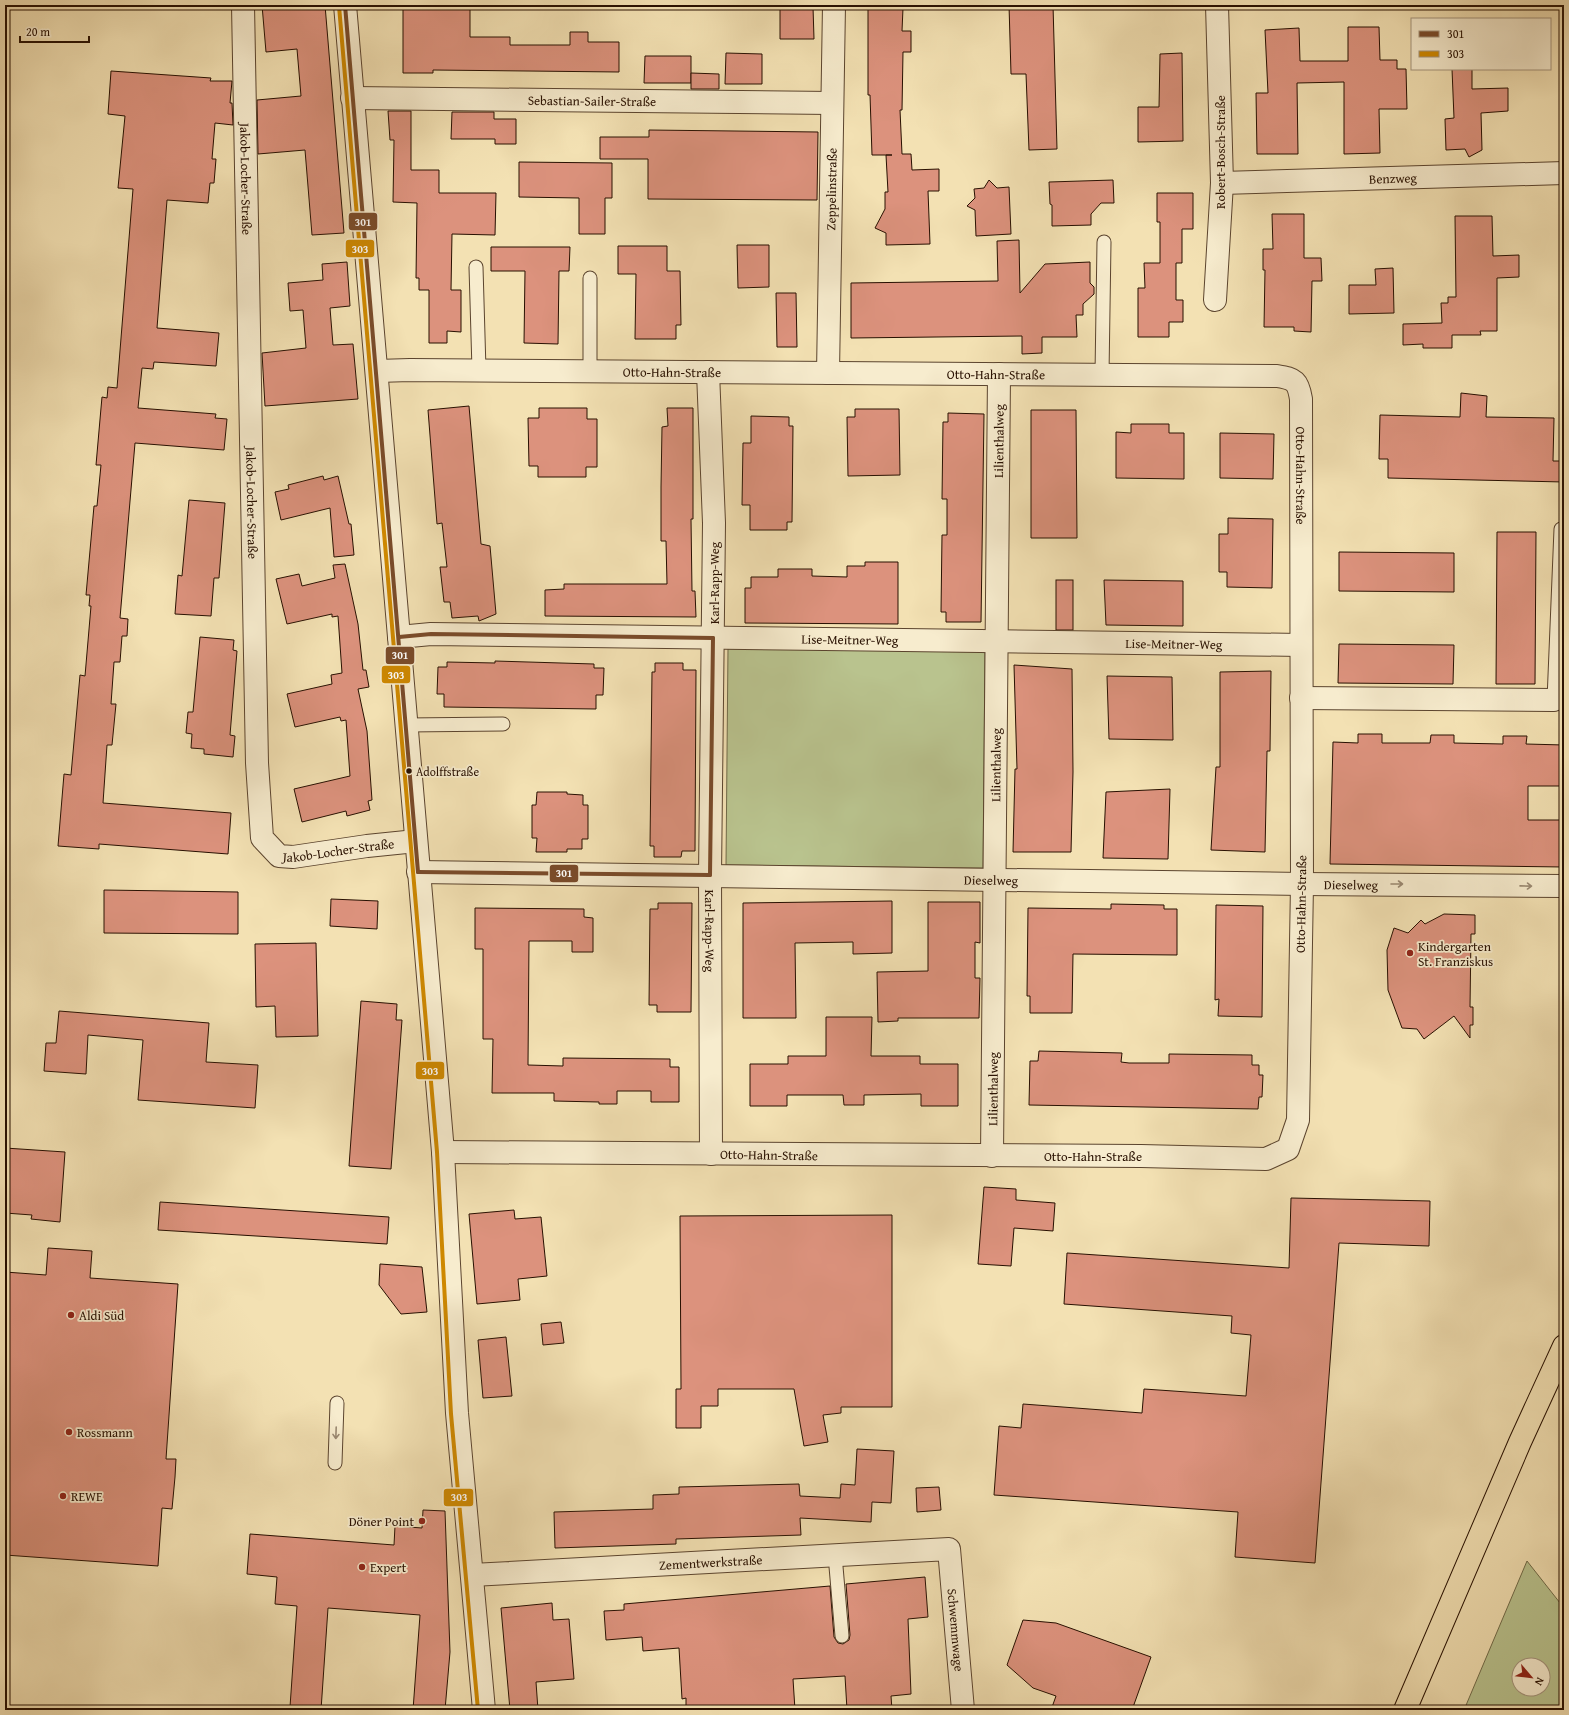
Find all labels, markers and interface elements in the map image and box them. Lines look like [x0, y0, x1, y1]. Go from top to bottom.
scale bar [20, 18, 89, 44]
legend [1411, 18, 1551, 70]
text: 20 m [26, 23, 50, 40]
text: 301 [1447, 25, 1465, 42]
text: 303 [1447, 45, 1465, 62]
street label: Sebastian-Sailer-Straße [528, 90, 656, 111]
street label: Robert-Bosch-Straße [1211, 95, 1230, 209]
street label: Jakob-Locher-Straße [236, 121, 257, 235]
street label: Zeppelinstraße [821, 148, 841, 231]
street label: Benzweg [1369, 168, 1418, 188]
line badge: 301 [348, 212, 378, 231]
text: 301 [354, 214, 372, 230]
line badge: 303 [345, 239, 375, 258]
text: 303 [351, 241, 369, 257]
street label: Otto-Hahn-Straße [623, 362, 721, 382]
street label: Otto-Hahn-Straße [947, 364, 1045, 384]
street label: Lilienthalweg [989, 403, 1008, 478]
street label: Otto-Hahn-Straße [1292, 426, 1311, 525]
street label: Jakob-Locher-Straße [242, 445, 263, 559]
street label: Karl-Rapp-Weg [705, 541, 724, 624]
street label: Lise-Meitner-Weg [801, 629, 899, 649]
street label: Lise-Meitner-Weg [1125, 633, 1223, 654]
line badge: 301 [385, 646, 415, 665]
text: 301 [391, 647, 409, 663]
line badge: 303 [381, 665, 411, 684]
text: 303 [387, 667, 405, 683]
street label: Lilienthalweg [986, 727, 1005, 802]
place label: Adolffstraße [416, 763, 479, 780]
marker: Adolffstraße [404, 766, 414, 776]
street label: Jakob-Locher-Straße [280, 834, 395, 867]
street label: Otto-Hahn-Straße [1291, 855, 1311, 953]
line badge: 301 [549, 864, 579, 883]
text: 301 [555, 865, 573, 881]
street label: Dieselweg [964, 870, 1019, 890]
street label: Dieselweg [1324, 875, 1379, 894]
one-way arrow [1390, 880, 1403, 888]
one-way arrow [1519, 882, 1532, 890]
street label: Karl-Rapp-Weg [701, 890, 720, 973]
place label: Kindergarten St. Franziskus [1418, 937, 1493, 971]
marker: Kindergarten St. Franziskus [1405, 948, 1415, 958]
street label: Lilienthalweg [983, 1051, 1002, 1126]
line badge: 303 [415, 1061, 445, 1080]
text: 303 [421, 1063, 439, 1079]
street label: Otto-Hahn-Straße [720, 1145, 818, 1165]
street label: Otto-Hahn-Straße [1044, 1147, 1142, 1166]
place label: Aldi Süd [79, 1306, 124, 1325]
marker: Aldi Süd [66, 1310, 76, 1320]
place label: Rossmann [77, 1423, 134, 1442]
one-way arrow [332, 1426, 340, 1439]
marker: Rossmann [64, 1427, 74, 1437]
place label: REWE [71, 1487, 103, 1506]
line badge: 303 [443, 1488, 474, 1507]
text: 303 [450, 1489, 468, 1505]
marker: REWE [58, 1491, 68, 1501]
place label: Döner Point [349, 1512, 414, 1531]
marker: Döner Point [417, 1516, 427, 1526]
street label: Zementwerkstraße [658, 1550, 763, 1574]
place label: Expert [370, 1558, 407, 1577]
marker: Expert [357, 1562, 367, 1572]
street label: Schwemmwage [943, 1588, 969, 1672]
north arrow [1511, 1657, 1551, 1697]
text: N [1531, 1675, 1549, 1689]

